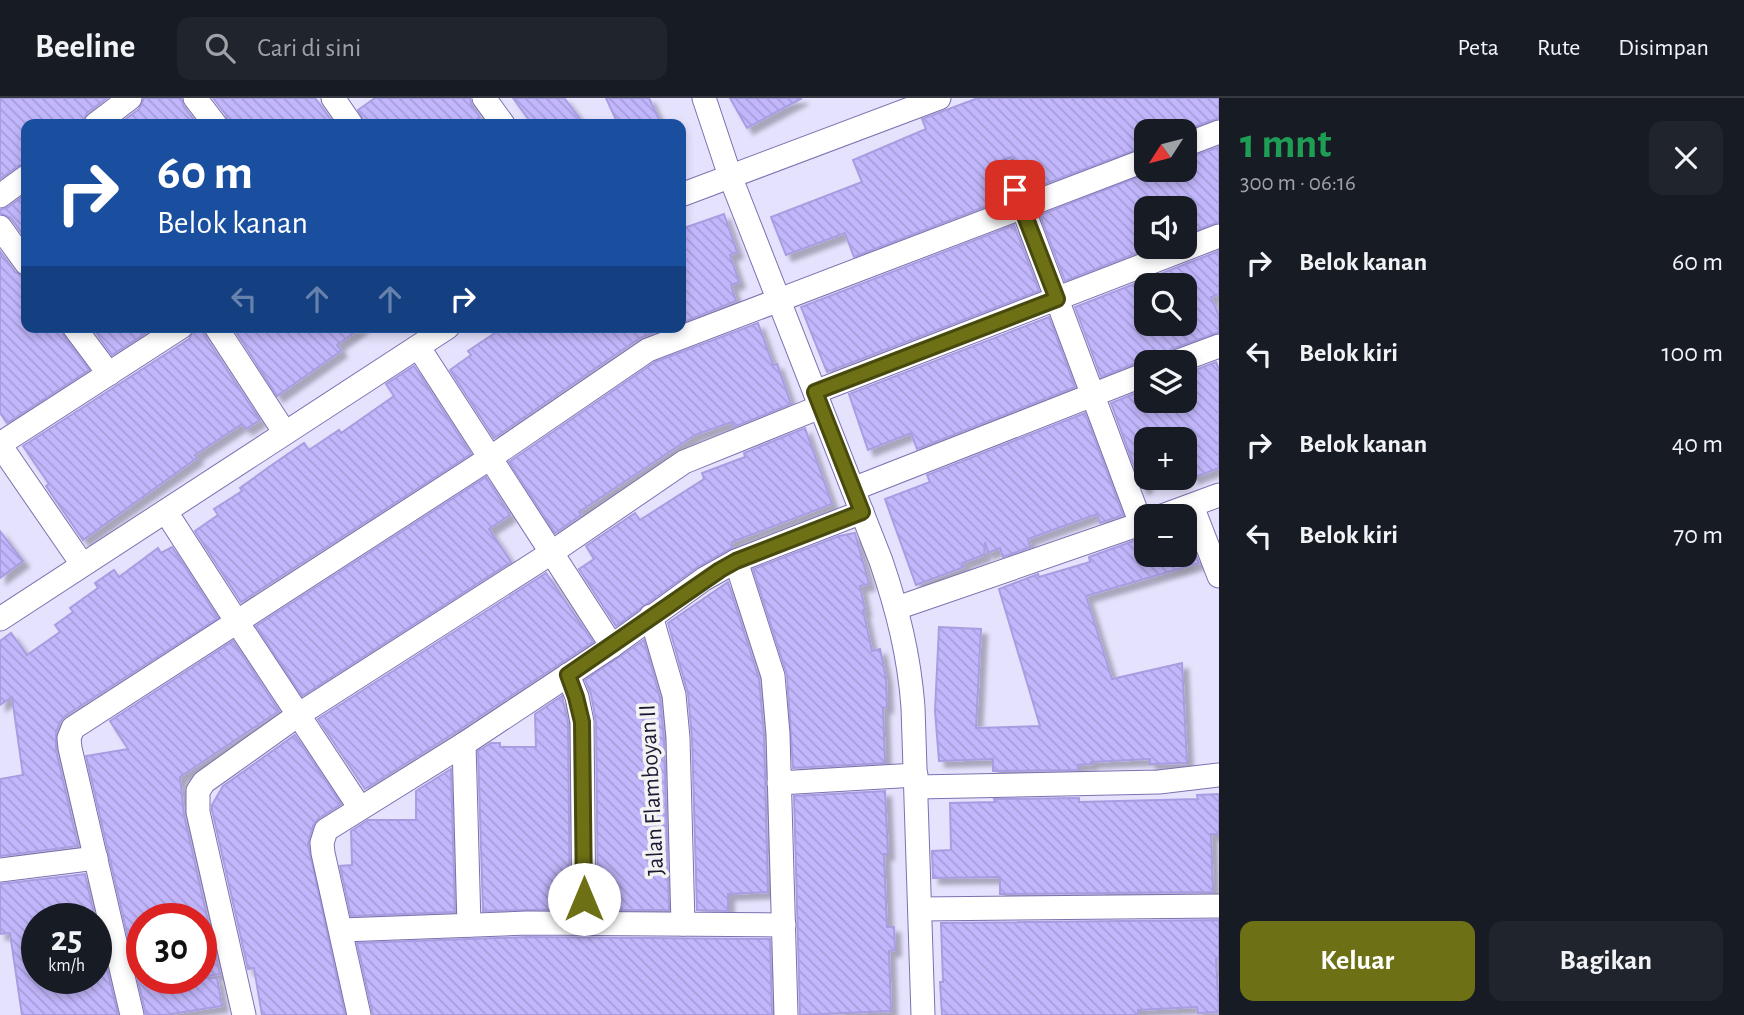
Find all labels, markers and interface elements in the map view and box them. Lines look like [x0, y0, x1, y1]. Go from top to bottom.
search box [177, 17, 667, 80]
icon: search [201, 29, 239, 67]
text: Beeline [35, 31, 135, 64]
text: Cari di sini [257, 35, 361, 61]
text: Peta [1458, 36, 1499, 60]
text: Rute [1537, 36, 1580, 60]
text: Disimpan [1618, 36, 1709, 60]
north arrow [1134, 119, 1197, 182]
map controls [1134, 119, 1197, 567]
button: close [1649, 121, 1723, 195]
text: 1 mnt [1240, 123, 1332, 165]
icon: right [42, 147, 133, 238]
text: 60 m [157, 149, 253, 198]
pin [985, 160, 1045, 220]
icon: arrive [996, 171, 1034, 209]
text: 300 m · 06:16 [1240, 172, 1356, 195]
button: sound [1134, 196, 1197, 259]
text: Belok kanan [157, 207, 308, 239]
icon: right [1240, 244, 1278, 282]
text: Belok kanan [1299, 249, 1427, 275]
text: 60 m [1672, 249, 1723, 275]
button: search [1134, 273, 1197, 336]
icon: left [225, 280, 263, 318]
icon: ahead [298, 280, 336, 318]
icon: ahead [371, 280, 409, 318]
icon: right [444, 280, 482, 318]
icon: left [1240, 335, 1278, 373]
text: Belok kiri [1299, 340, 1398, 366]
text: 100 m [1662, 340, 1723, 366]
button: layers [1134, 350, 1197, 413]
icon: right [1240, 426, 1278, 464]
button: + [1134, 427, 1197, 490]
text: Belok kanan [1299, 431, 1427, 457]
text: 40 m [1672, 431, 1723, 457]
button: − [1134, 504, 1197, 567]
icon: left [1240, 517, 1278, 555]
text: Belok kiri [1299, 522, 1398, 548]
text: 70 m [1673, 522, 1723, 548]
street label: Jalan Flamboyan II [636, 704, 668, 876]
position arrow [547, 862, 621, 936]
speed limit sign: 30 [126, 903, 217, 994]
button: Keluar [1240, 921, 1475, 1001]
button: Bagikan [1489, 921, 1723, 1001]
text: 25 [51, 922, 82, 957]
text: km/h [48, 957, 85, 975]

